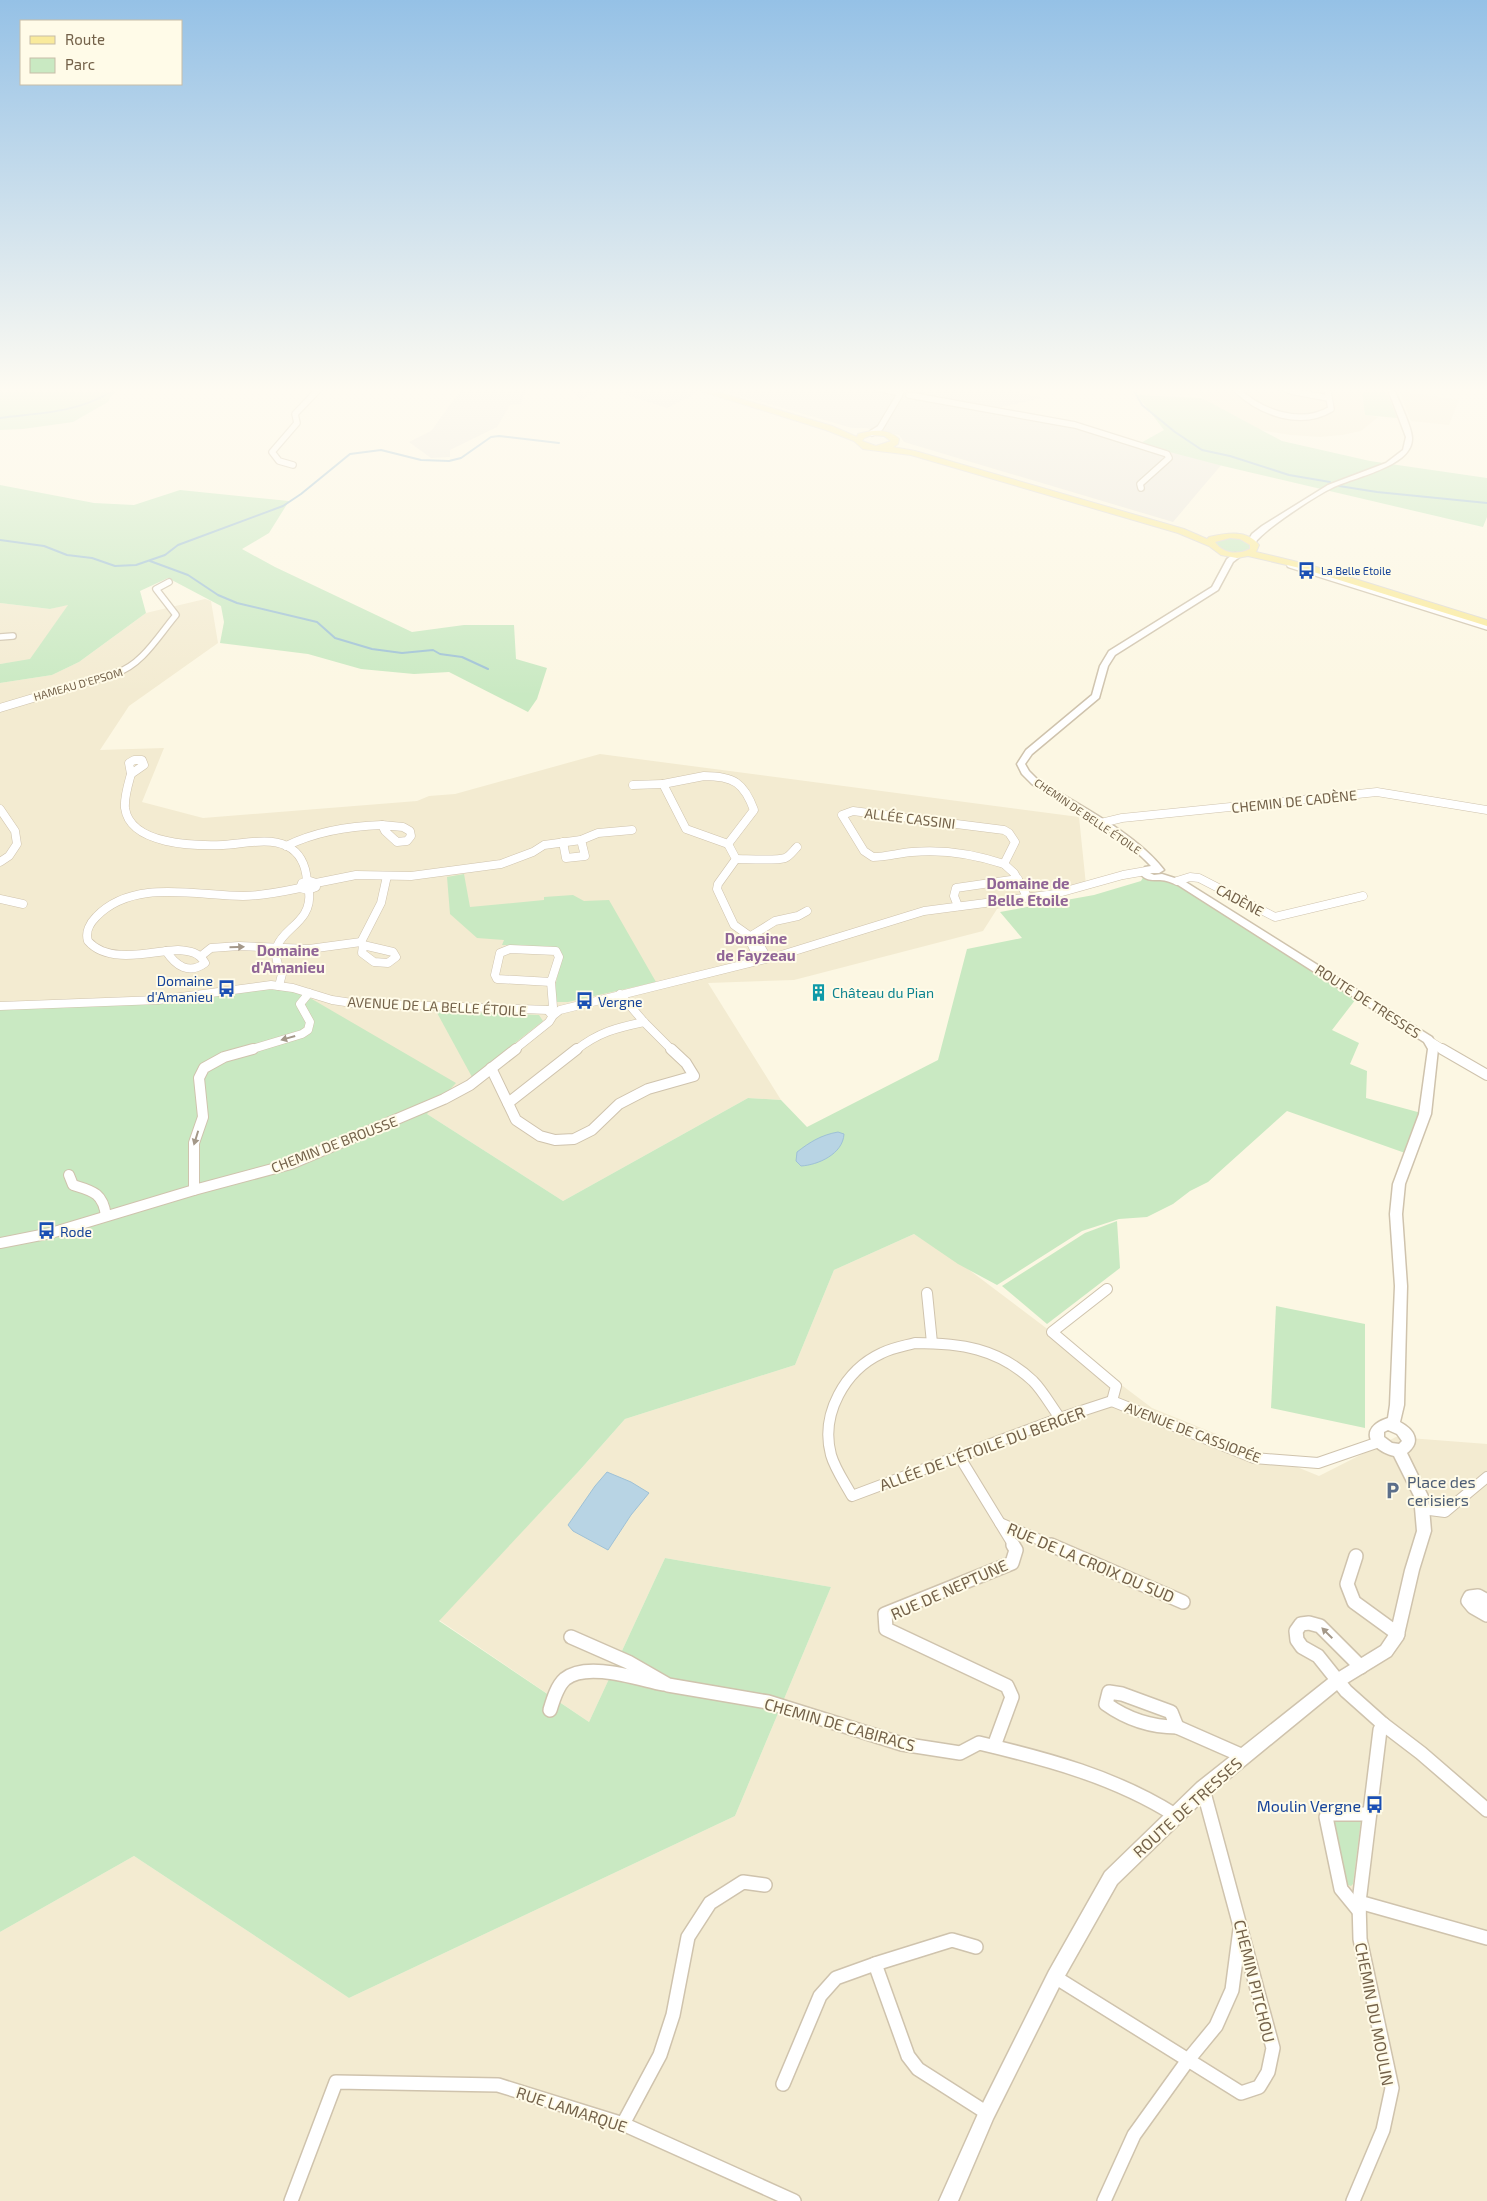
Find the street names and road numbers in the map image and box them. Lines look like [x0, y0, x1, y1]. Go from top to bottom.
street label: HAMEAU D'EPSOM [32, 665, 124, 703]
street label: CHEMIN DE BELLE ÉTOILE [1032, 775, 1144, 857]
street label: CHEMIN DE CADÈNE [1231, 786, 1358, 816]
street label: ALLÉE CASSINI [864, 804, 956, 832]
street label: CADÈNE [1213, 880, 1267, 920]
street label: ROUTE DE TRESSES [1312, 961, 1424, 1042]
street label: AVENUE DE LA BELLE ÉTOILE [347, 993, 527, 1019]
street label: CHEMIN DE BROUSSE [268, 1112, 400, 1176]
street label: AVENUE DE CASSIOPÉE [1123, 1398, 1264, 1466]
street label: ALLÉE DE L'ÉTOILE DU BERGER [877, 1402, 1087, 1494]
street label: RUE DE LA CROIX DU SUD [1005, 1518, 1177, 1606]
street label: RUE DE NEPTUNE [888, 1555, 1010, 1623]
street label: CHEMIN DE CABIRACS [762, 1693, 918, 1755]
street label: ROUTE DE TRESSES [1129, 1753, 1245, 1861]
street label: CHEMIN PITCHOU [1231, 1918, 1279, 2044]
street label: CHEMIN DU MOULIN [1352, 1941, 1398, 2087]
street label: RUE LAMARQUE [514, 2082, 630, 2137]

